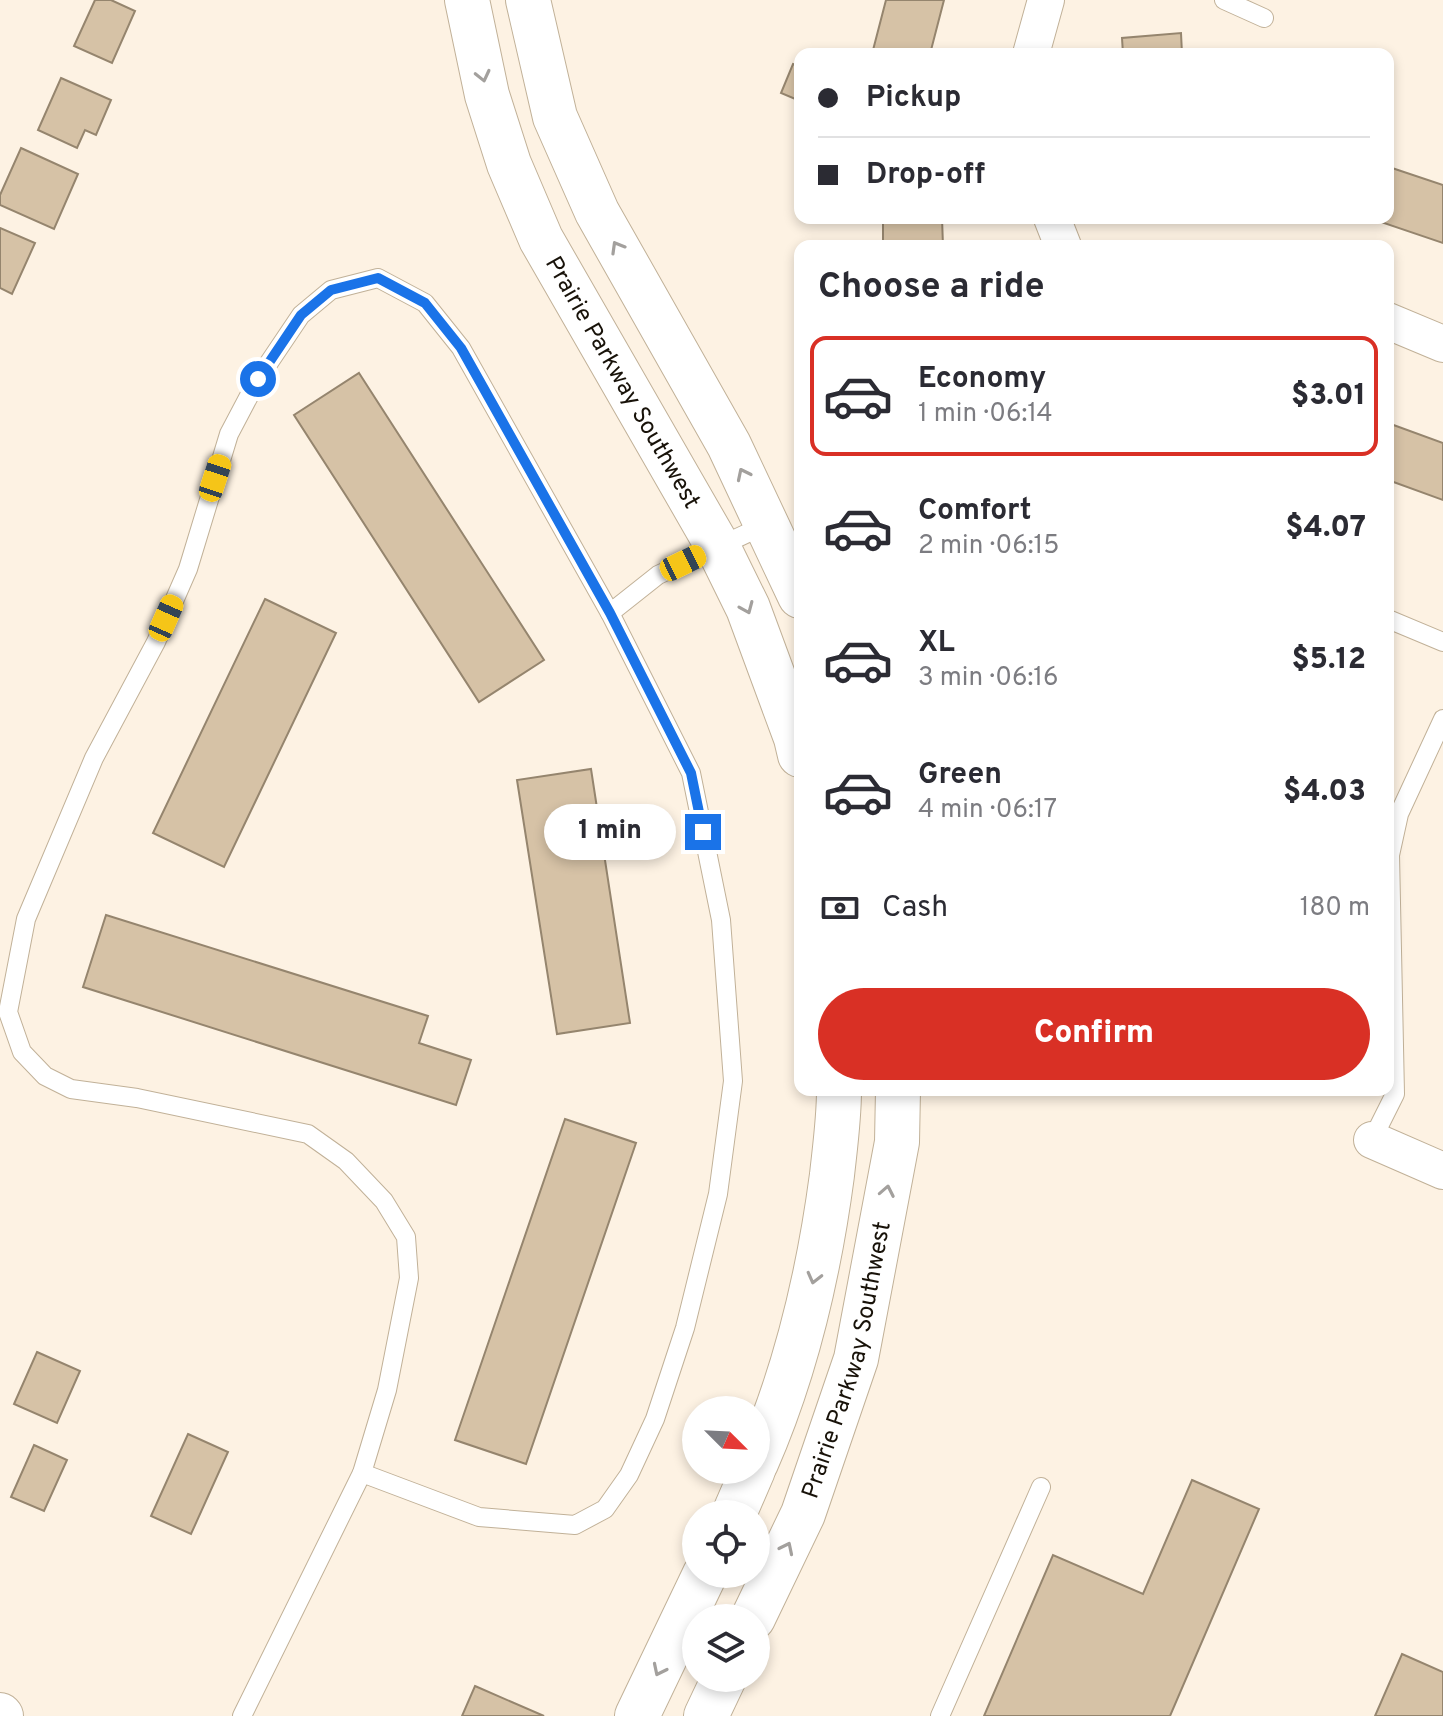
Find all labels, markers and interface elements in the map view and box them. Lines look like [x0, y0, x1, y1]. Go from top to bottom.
one-way arrow [474, 69, 491, 83]
text: Pickup [866, 80, 961, 117]
text: Drop-off [866, 157, 985, 194]
one-way arrow [611, 241, 627, 256]
street label: Prairie Parkway Southwest [537, 252, 706, 515]
text: Choose a ride [818, 265, 1044, 311]
icon: car [822, 360, 894, 432]
route start [240, 361, 276, 397]
text: Economy [918, 361, 1046, 398]
text: $3.01 [1291, 378, 1366, 415]
text: 1 min · 06:14 [918, 398, 1053, 431]
car [196, 451, 234, 505]
one-way arrow [737, 468, 753, 483]
icon: car [822, 492, 894, 564]
text: Comfort [918, 493, 1031, 530]
text: $4.07 [1285, 510, 1366, 547]
text: 2 min · 06:15 [918, 530, 1059, 563]
car [656, 542, 710, 584]
car [145, 591, 187, 645]
one-way arrow [738, 600, 754, 614]
icon: car [822, 624, 894, 696]
text: XL [918, 625, 955, 662]
text: $5.12 [1291, 642, 1366, 679]
text: 3 min · 06:16 [918, 662, 1059, 695]
icon: car [822, 756, 894, 828]
text: Green [918, 757, 1002, 794]
text: $4.03 [1283, 774, 1366, 811]
text: 4 min · 06:17 [918, 794, 1057, 827]
callout: 1 min [543, 804, 675, 860]
route end [685, 814, 721, 850]
text: 1 min [578, 815, 642, 848]
icon: cash [818, 886, 862, 930]
text: Cash [882, 890, 948, 927]
text: 180 m [1300, 892, 1370, 925]
button: Confirm [818, 988, 1370, 1080]
one-way arrow [878, 1184, 895, 1198]
street label: Prairie Parkway Southwest [796, 1219, 899, 1503]
one-way arrow [807, 1270, 824, 1284]
north arrow [682, 1396, 770, 1484]
map controls [682, 1396, 770, 1692]
button: locate [682, 1500, 770, 1588]
one-way arrow [777, 1541, 793, 1556]
button: layers [682, 1604, 770, 1692]
one-way arrow [653, 1661, 669, 1676]

